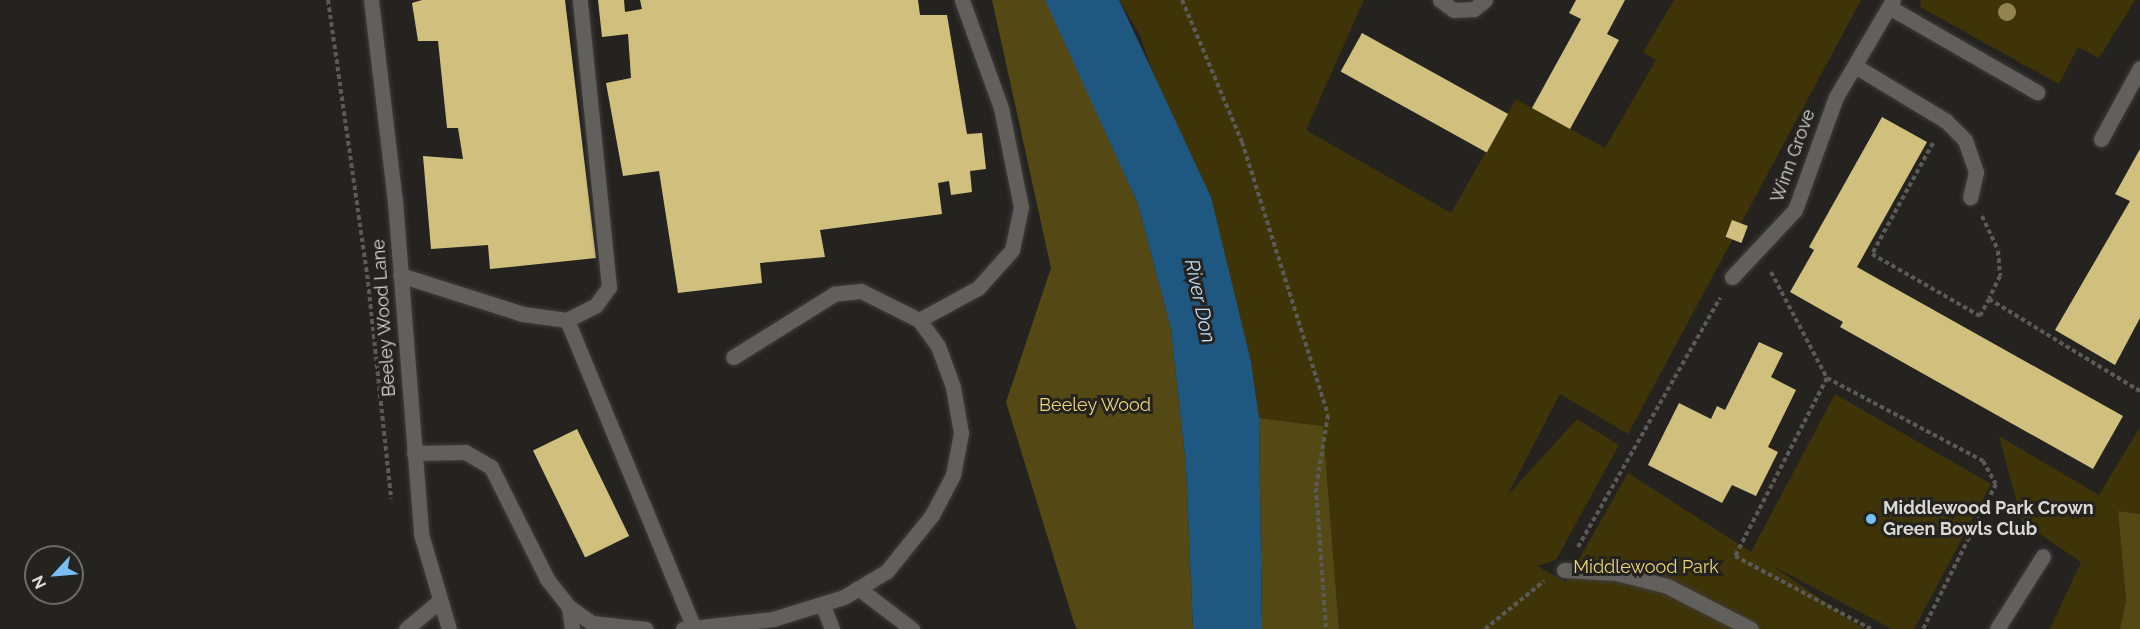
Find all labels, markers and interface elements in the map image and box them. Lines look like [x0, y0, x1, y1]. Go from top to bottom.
street label: Winn Grove [1766, 107, 1820, 205]
street label: Beeley Wood Lane [368, 238, 400, 398]
water label: River Don [1179, 257, 1221, 345]
park label: Beeley Wood [1039, 394, 1151, 416]
place label: Middlewood Park Crown Green Bowls Club [1883, 498, 2094, 540]
marker: Middlewood Park Crown Green Bowls Club [1864, 512, 1878, 526]
north arrow [24, 545, 84, 605]
park label: Middlewood Park [1573, 556, 1719, 578]
text: N [28, 573, 50, 592]

